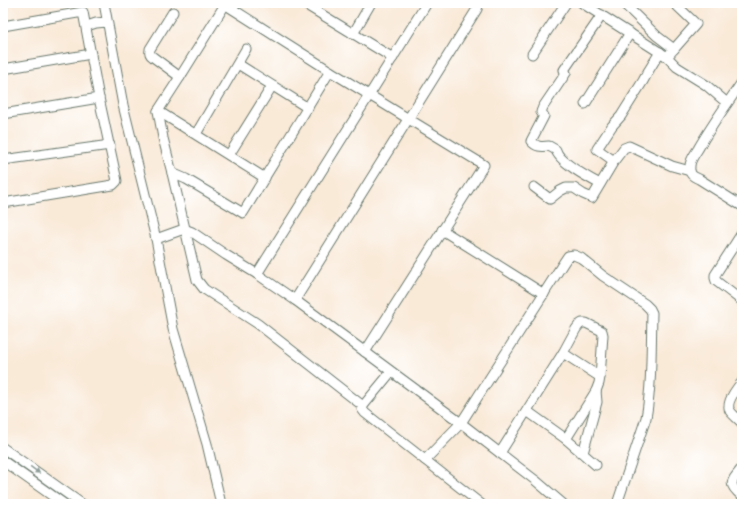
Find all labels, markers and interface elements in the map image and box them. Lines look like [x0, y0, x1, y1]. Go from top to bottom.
one-way arrow [30, 466, 40, 474]

